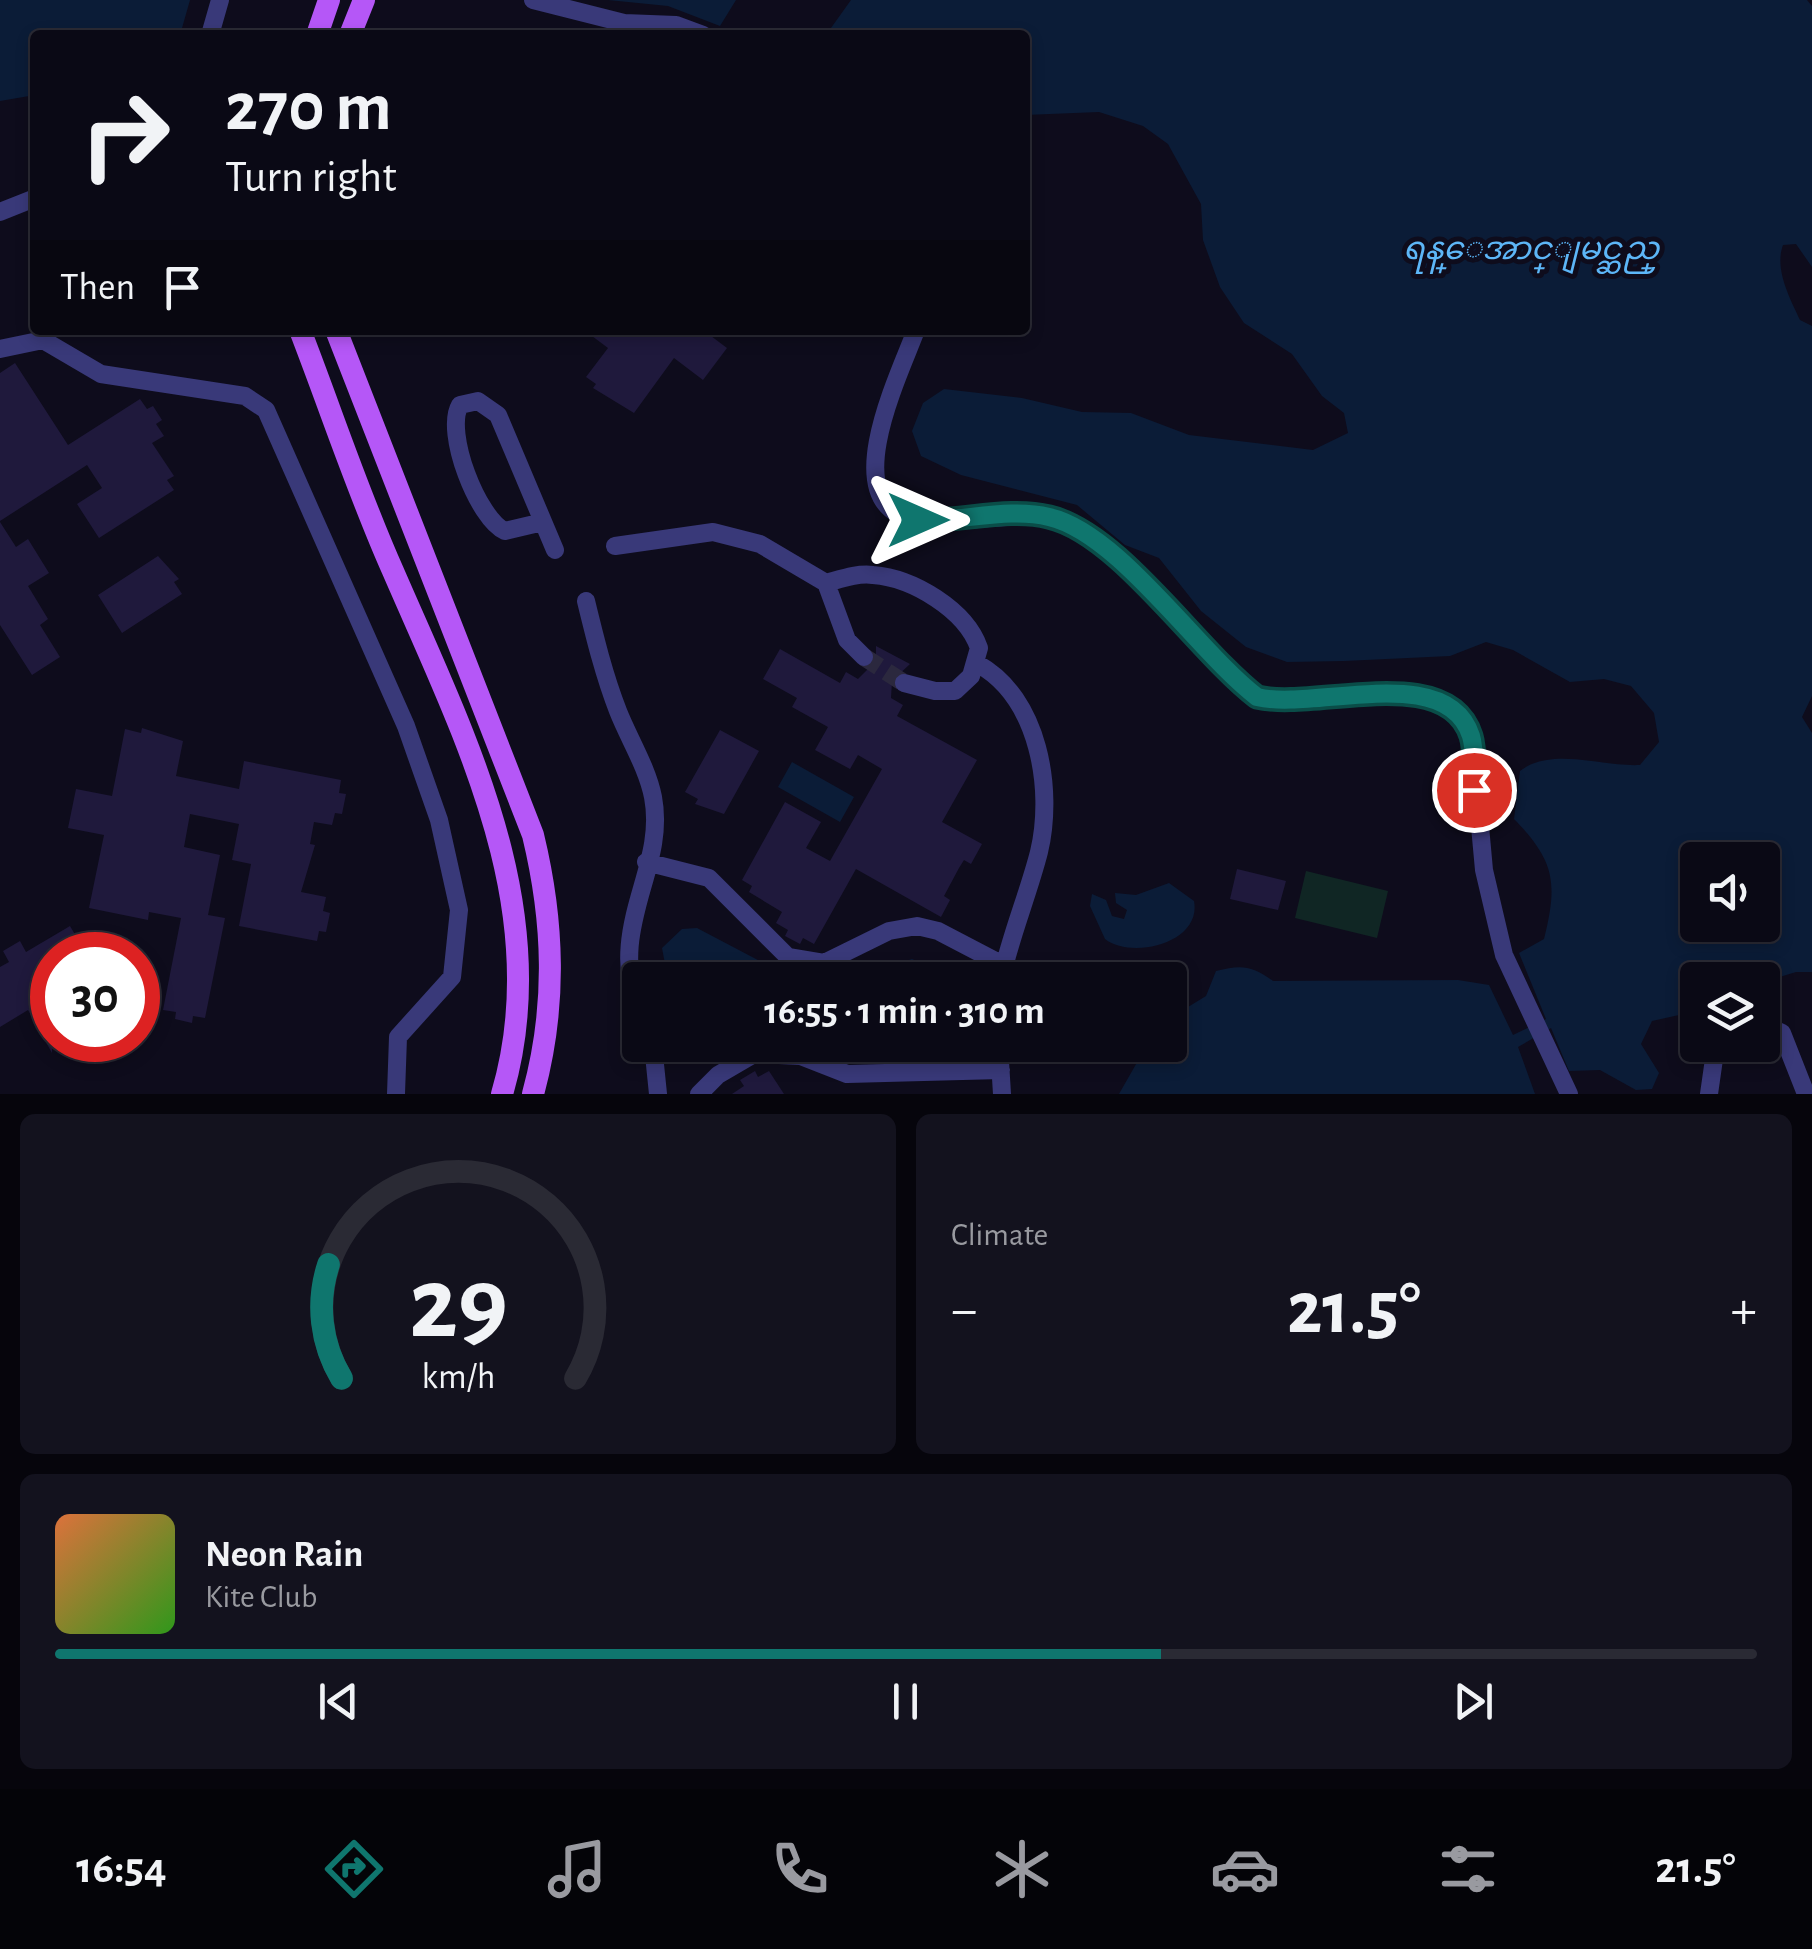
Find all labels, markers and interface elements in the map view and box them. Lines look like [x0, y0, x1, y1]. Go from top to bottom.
icon: right [60, 70, 190, 200]
text: 270 m [225, 73, 392, 143]
text: Turn right [225, 155, 397, 200]
water label: ရန္ေအာင္ျမင္ဆည္ [1403, 233, 1661, 275]
icon: arrive [155, 260, 210, 315]
text: Then [60, 269, 135, 307]
position arrow [866, 468, 970, 572]
pin [1432, 748, 1517, 833]
icon: arrive [1447, 763, 1502, 818]
map controls [1680, 842, 1780, 1062]
button: sound [1680, 842, 1780, 942]
speed limit sign: 30 [30, 932, 160, 1062]
button: layers [1680, 962, 1780, 1062]
text: 16:55 · 1 min · 310 m [764, 993, 1045, 1031]
text: Climate [951, 1219, 1048, 1251]
text: 29 [408, 1253, 508, 1357]
text: 21.5° [1287, 1272, 1421, 1347]
text: − [951, 1283, 977, 1338]
text: + [1731, 1283, 1757, 1338]
text: km/h [421, 1359, 495, 1395]
text: Neon Rain [205, 1536, 363, 1574]
text: Kite Club [205, 1581, 317, 1613]
icon: previous [311, 1674, 366, 1729]
icon: pause [878, 1674, 933, 1729]
icon: next [1446, 1674, 1501, 1729]
icon: directions [319, 1834, 389, 1904]
icon: music [542, 1834, 612, 1904]
icon: phone [765, 1834, 835, 1904]
icon: climate [987, 1834, 1057, 1904]
icon: car [1210, 1834, 1280, 1904]
icon: filters [1433, 1834, 1503, 1904]
text: 16:54 [76, 1846, 167, 1891]
text: 21.5° [1655, 1846, 1736, 1891]

